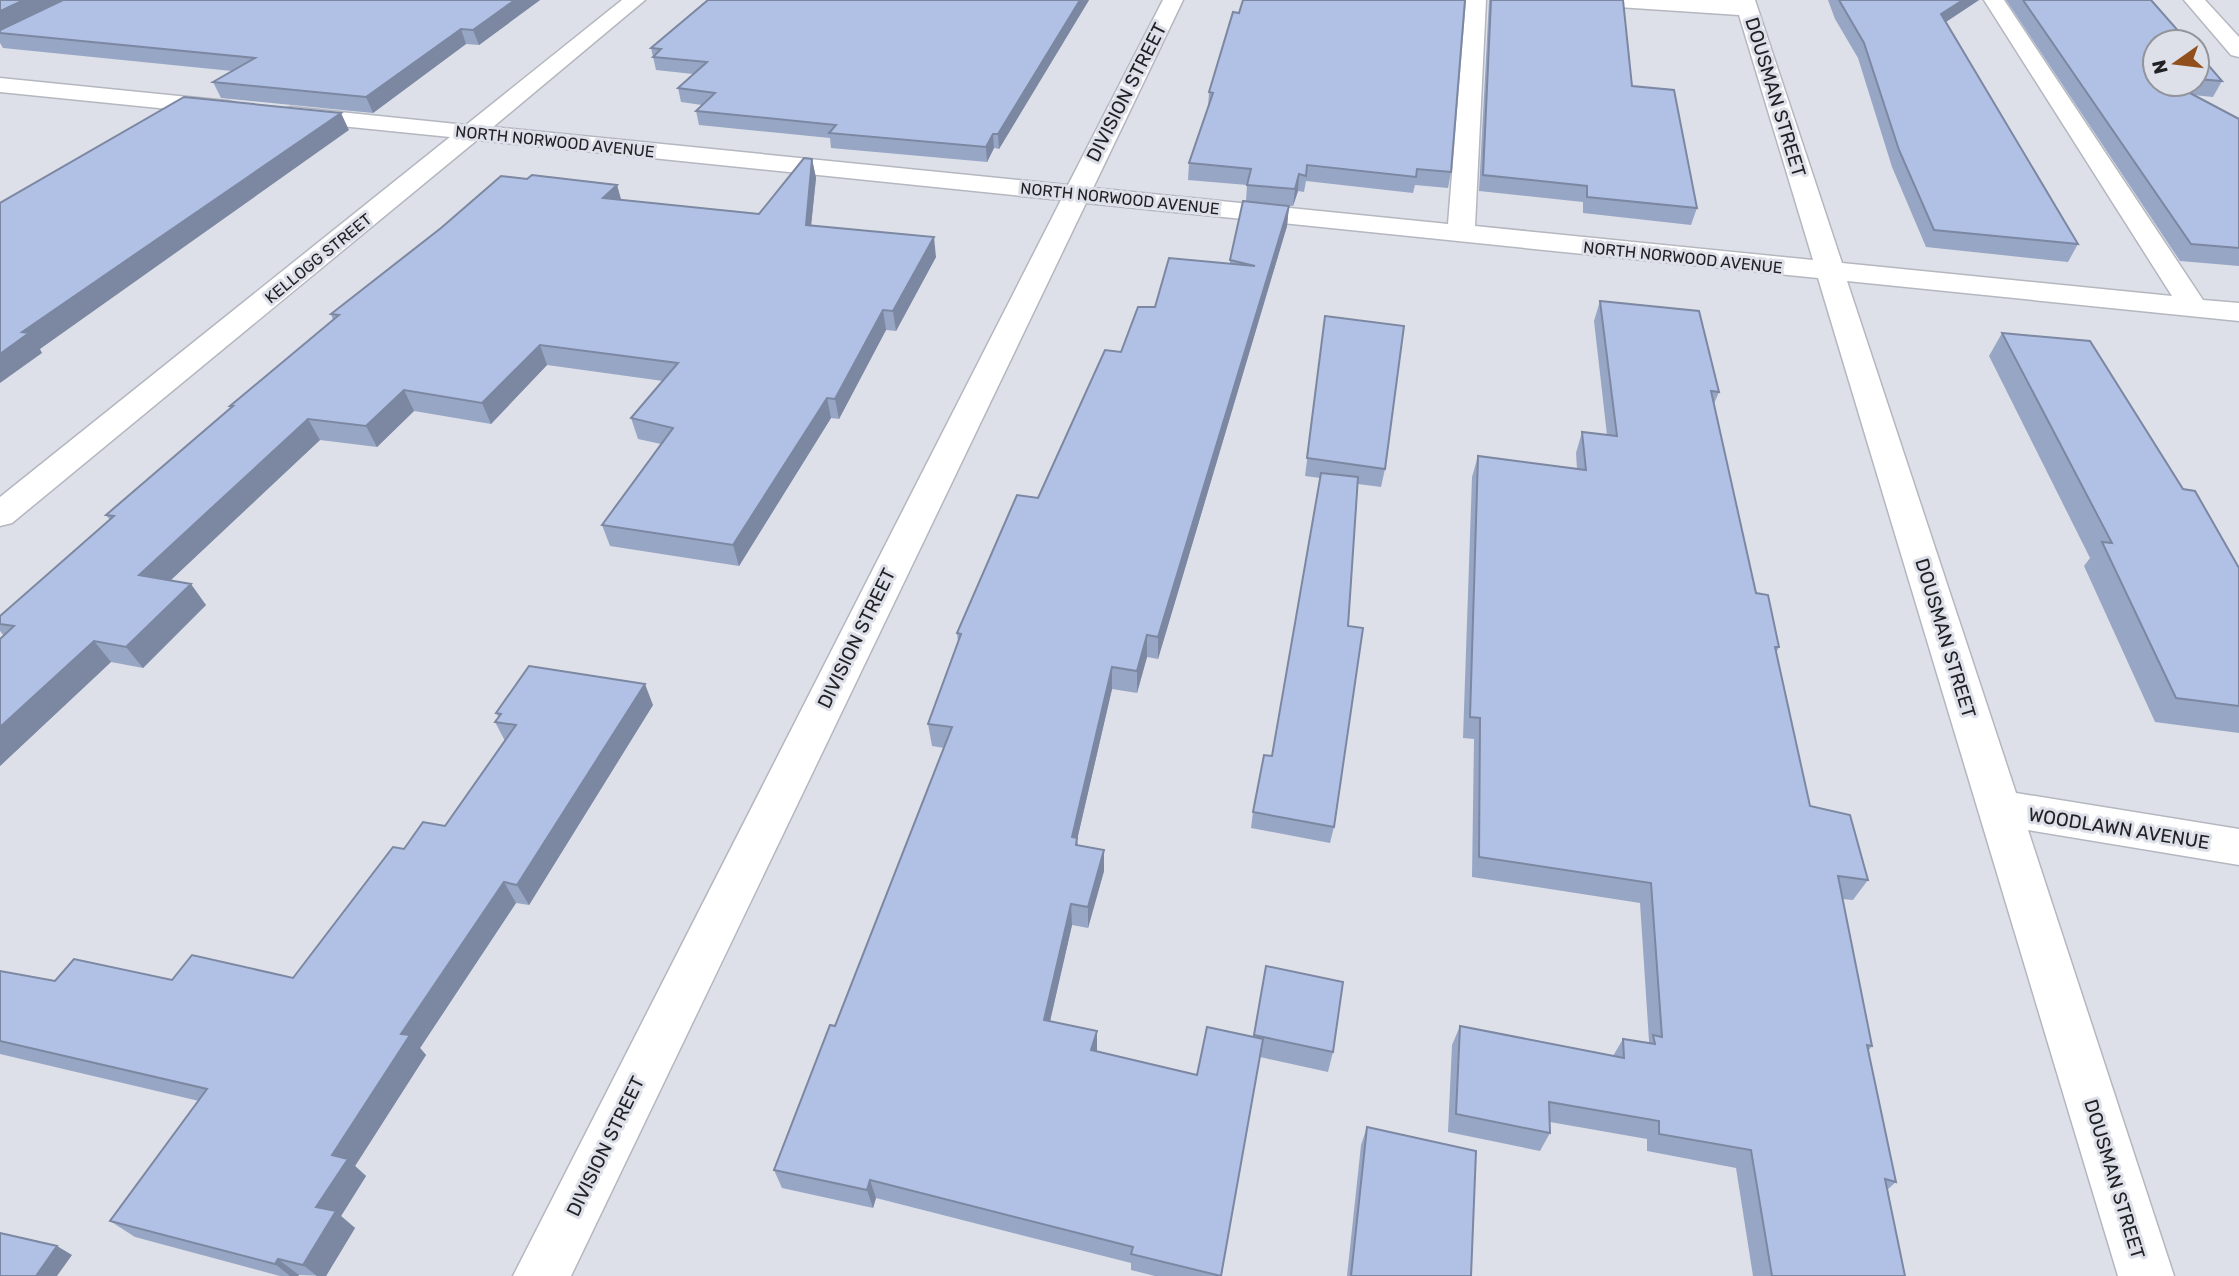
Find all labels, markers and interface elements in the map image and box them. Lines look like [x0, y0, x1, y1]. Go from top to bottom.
street label: DOUSMAN STREET [1740, 14, 1811, 180]
street label: DIVISION STREET [1082, 19, 1171, 166]
north arrow [2141, 28, 2211, 98]
text: N [2147, 58, 2173, 76]
street label: NORTH NORWOOD AVENUE [454, 122, 655, 161]
street label: NORTH NORWOOD AVENUE [1019, 179, 1220, 218]
street label: KELLOGG STREET [261, 209, 376, 307]
street label: NORTH NORWOOD AVENUE [1582, 238, 1783, 277]
street label: DOUSMAN STREET [1910, 555, 1981, 721]
street label: DIVISION STREET [813, 565, 900, 712]
street label: WOODLAWN AVENUE [2027, 803, 2211, 854]
street label: DIVISION STREET [562, 1073, 649, 1220]
street label: DOUSMAN STREET [2079, 1096, 2150, 1262]

